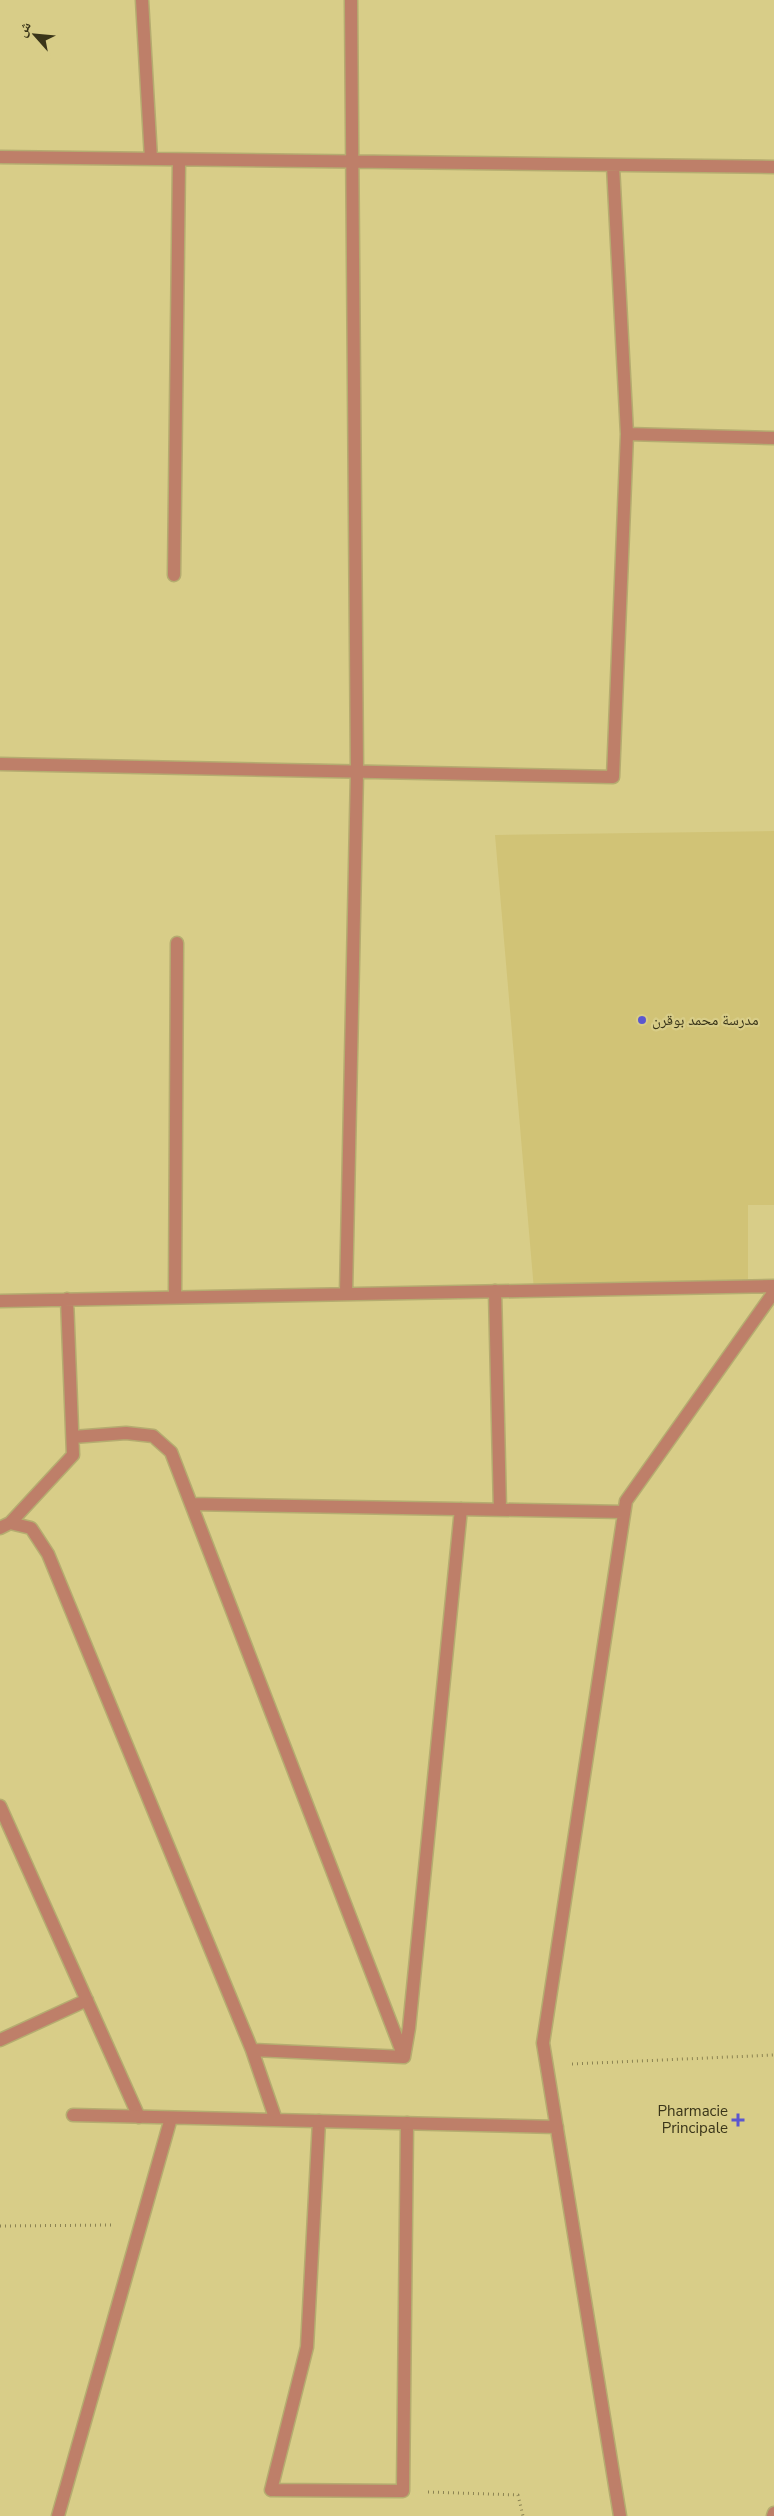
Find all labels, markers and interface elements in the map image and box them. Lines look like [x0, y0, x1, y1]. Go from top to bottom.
north arrow [10, 10, 60, 60]
text: ش [12, 18, 36, 40]
place label: مدرسة محمد بوقرن [652, 1010, 759, 1030]
marker: مدرسة محمد بوقرن [636, 1014, 648, 1026]
place label: Pharmacie Principale [657, 2101, 728, 2138]
marker: Pharmacie Principale [732, 2114, 744, 2126]

